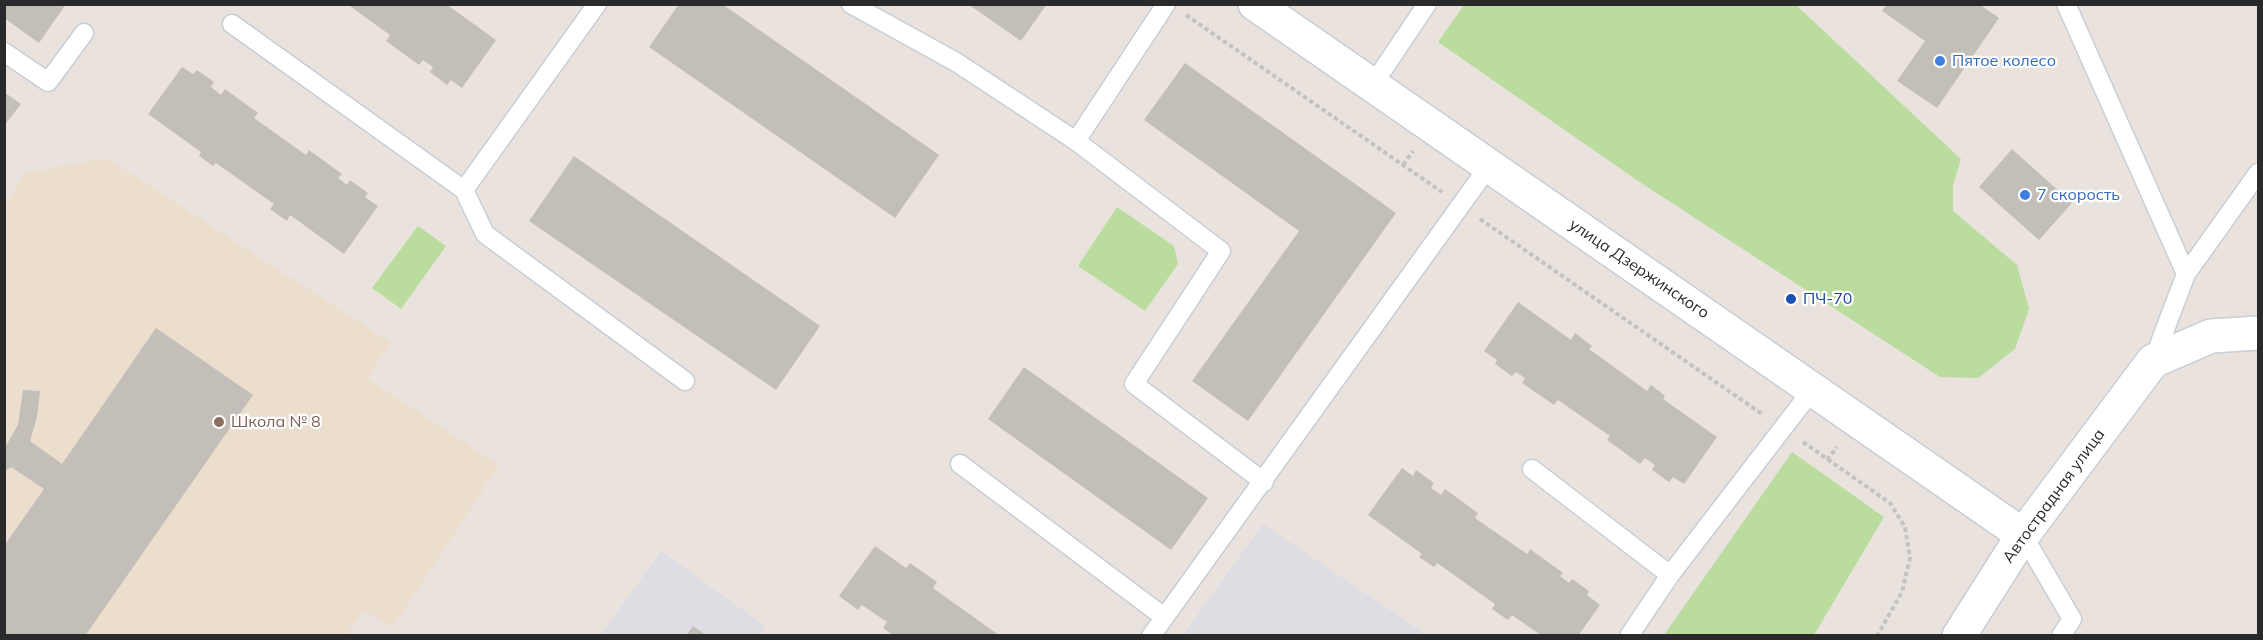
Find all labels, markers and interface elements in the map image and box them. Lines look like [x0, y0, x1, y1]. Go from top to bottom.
place label: Пятое колесо [1952, 51, 2056, 71]
marker: Пятое колесо [1933, 54, 1947, 68]
place label: 7 скорость [2037, 185, 2120, 205]
marker: 7 скорость [2018, 188, 2032, 202]
street label: улица Дзержинского [1565, 215, 1713, 323]
place label: ПЧ-70 [1803, 289, 1852, 309]
marker: ПЧ-70 [1784, 292, 1798, 306]
place label: Школа № 8 [231, 412, 321, 432]
marker: Школа № 8 [212, 415, 226, 429]
street label: Автострадная улица [1999, 425, 2109, 567]

